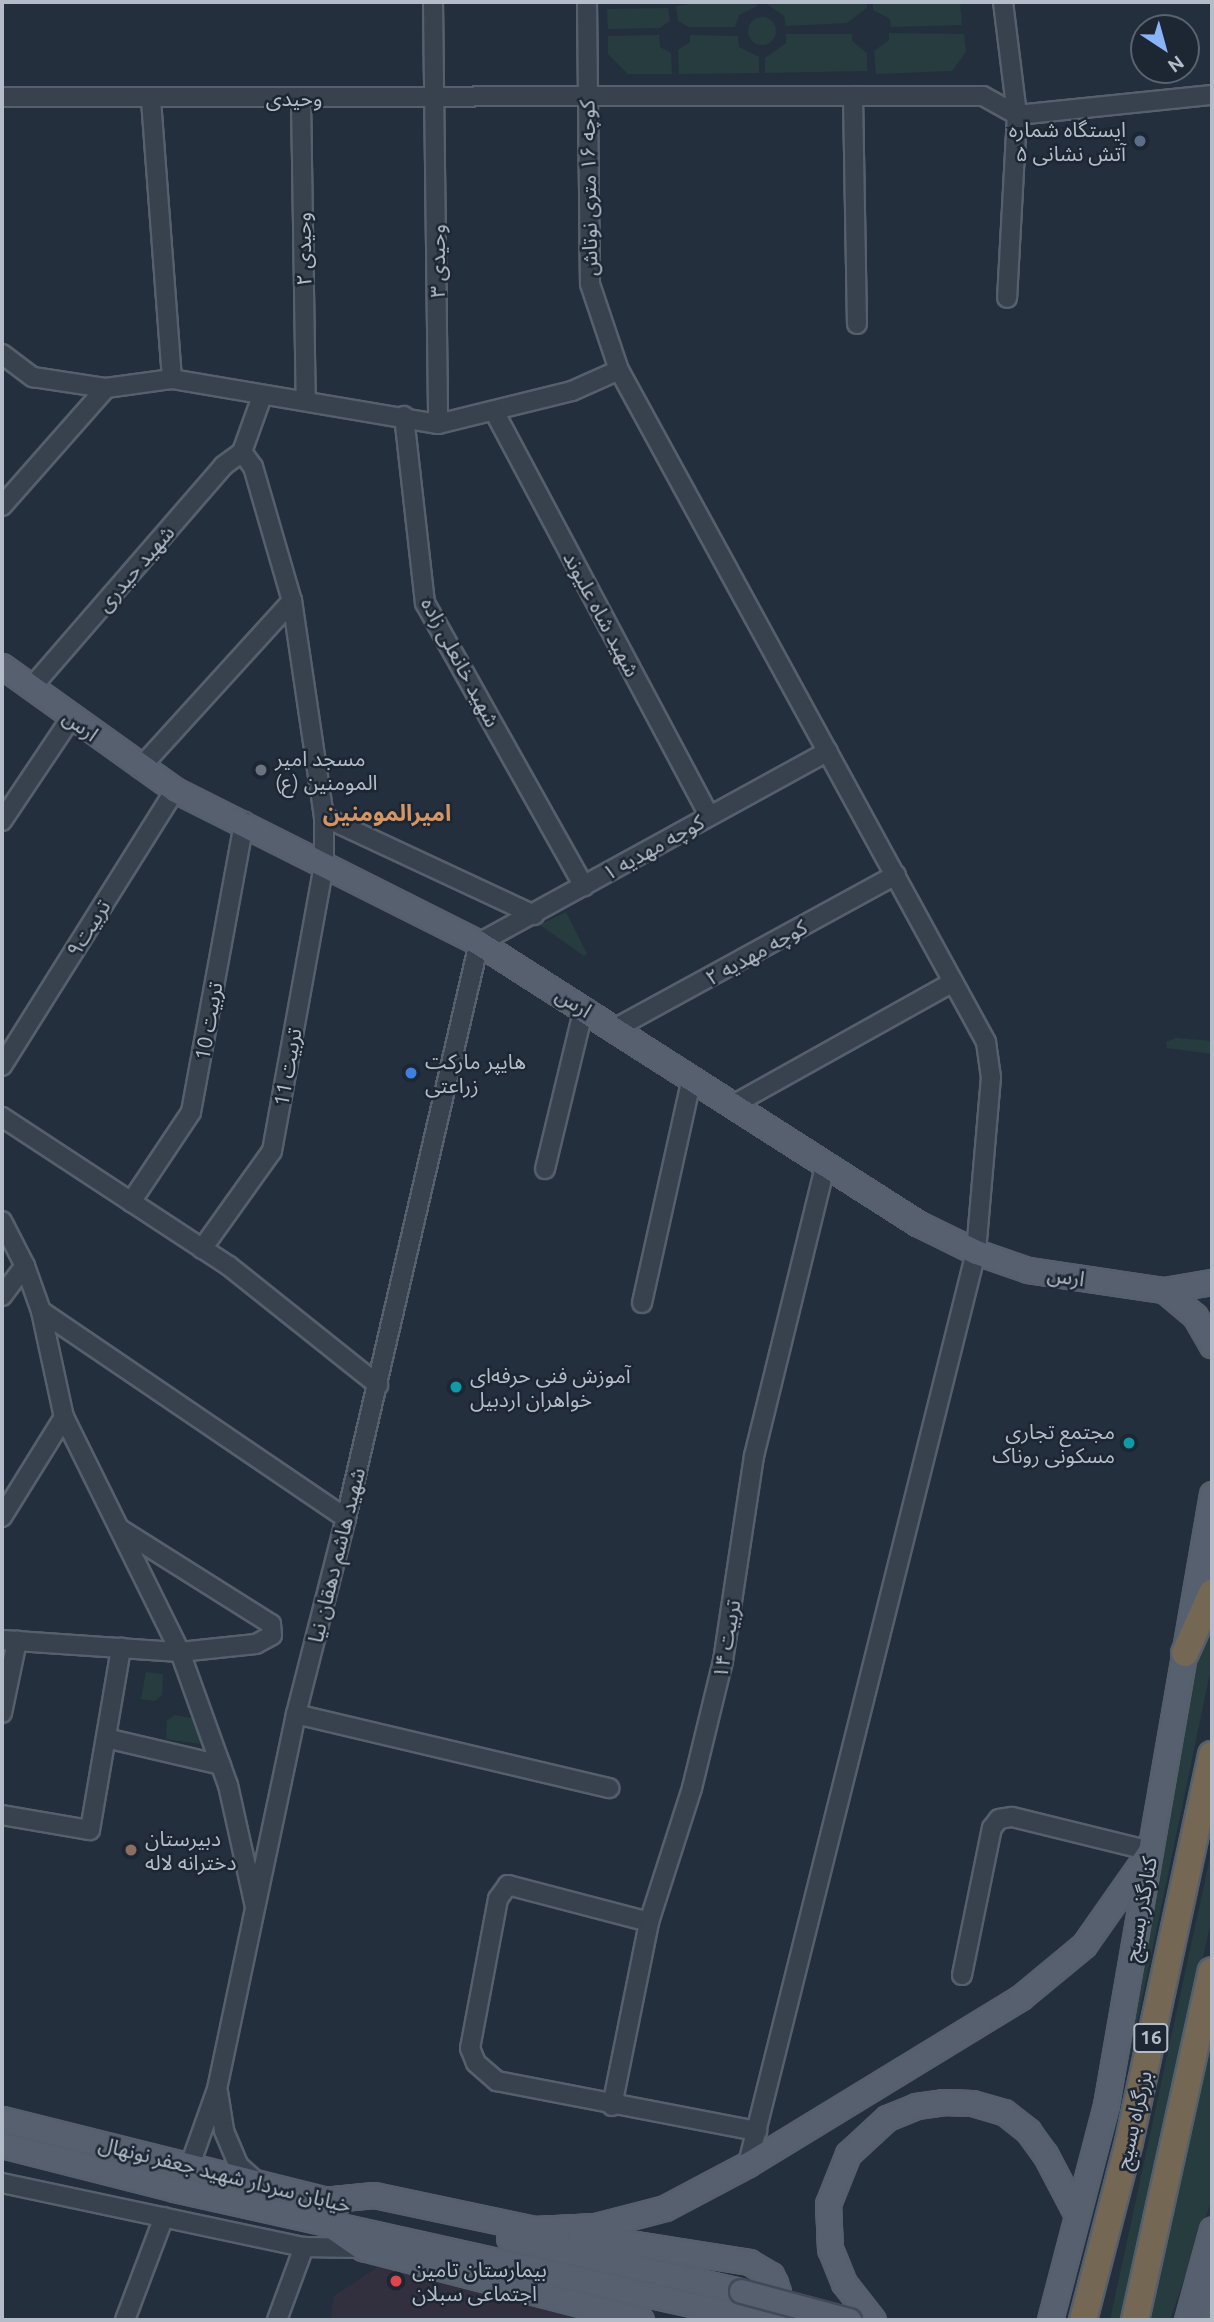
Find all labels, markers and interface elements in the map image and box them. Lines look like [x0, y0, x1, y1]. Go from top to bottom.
north arrow [1130, 14, 1200, 84]
text: N [1164, 51, 1188, 77]
street label: وحیدی [266, 85, 322, 111]
street label: کوچه ۱۶ متری نوتاش [574, 100, 602, 276]
place label: ایستگاه شماره ۵ آتش نشانی [1009, 116, 1126, 166]
marker: ایستگاه شماره ۵ آتش نشانی [1132, 133, 1148, 149]
street label: وحیدی ۲ [290, 212, 316, 286]
street label: وحیدی ۳ [424, 224, 450, 298]
street label: شهید حیدری [91, 520, 179, 616]
street label: شهید شاه علیوند [558, 547, 646, 681]
street label: شهید خانعلی زاده [416, 593, 506, 731]
street label: ارس [58, 704, 104, 746]
place label: مسجد امیر المومنین (ع) [275, 745, 378, 795]
marker: مسجد امیر المومنین (ع) [253, 762, 269, 778]
district label: امیرالمومنین [323, 799, 451, 827]
street label: کوچه مهدیه ۱ [598, 809, 708, 885]
street label: تربیت۹ [61, 895, 115, 961]
street label: کوچه مهدیه ۲ [701, 914, 811, 990]
street label: تربیت 10 [189, 980, 227, 1062]
street label: ارس [551, 981, 597, 1023]
street label: تربیت 11 [268, 1026, 306, 1108]
place label: هایپر مارکت زراعتی [425, 1048, 526, 1098]
marker: هایپر مارکت زراعتی [403, 1065, 419, 1081]
street label: ارس [1046, 1261, 1086, 1291]
place label: آموزش فنی حرفه‌ای خواهران اردبیل [470, 1362, 631, 1412]
marker: آموزش فنی حرفه‌ای خواهران اردبیل [448, 1379, 464, 1395]
place label: مجتمع تجاری مسکونی روناک [992, 1418, 1115, 1468]
marker: مجتمع تجاری مسکونی روناک [1121, 1435, 1137, 1451]
street label: شهید هاشم دهقان نیا [302, 1465, 370, 1645]
street label: تربیت ۱۴ [707, 1598, 745, 1680]
place label: دبیرستان دخترانه لاله [145, 1825, 237, 1875]
marker: دبیرستان دخترانه لاله [123, 1842, 139, 1858]
street label: کنارگذر بسیج [1118, 1855, 1162, 1963]
road number: 16 [1132, 2022, 1170, 2054]
street label: بزرگراه بسیج [1109, 2068, 1157, 2172]
street label: خیابان سردار شهید جعفر نونهال [96, 2130, 354, 2218]
place label: بیمارستان تامین اجتماعی سبلان [412, 2256, 547, 2306]
marker: بیمارستان تامین اجتماعی سبلان [386, 2271, 406, 2291]

